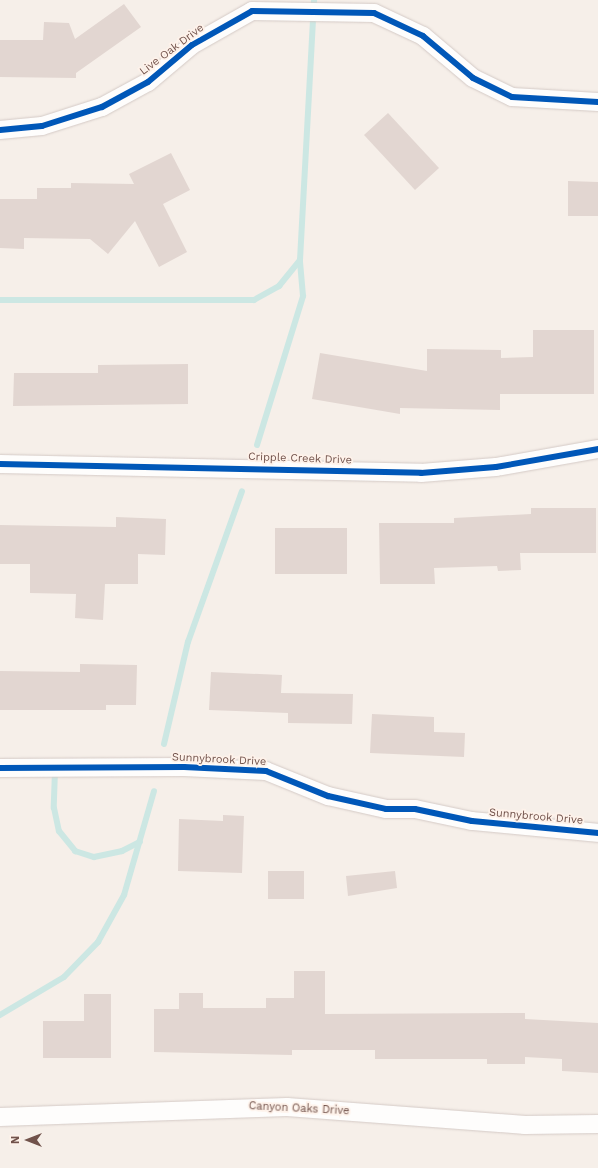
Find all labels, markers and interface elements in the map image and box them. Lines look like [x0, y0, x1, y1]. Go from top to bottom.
street label: Live Oak Drive [137, 22, 207, 78]
street label: Cripple Creek Drive [248, 451, 352, 467]
street label: Sunnybrook Drive [171, 751, 267, 769]
street label: Sunnybrook Drive [488, 806, 584, 828]
street label: Canyon Oaks Drive [248, 1100, 350, 1118]
north arrow [8, 1120, 48, 1160]
text: N [9, 1136, 22, 1144]

